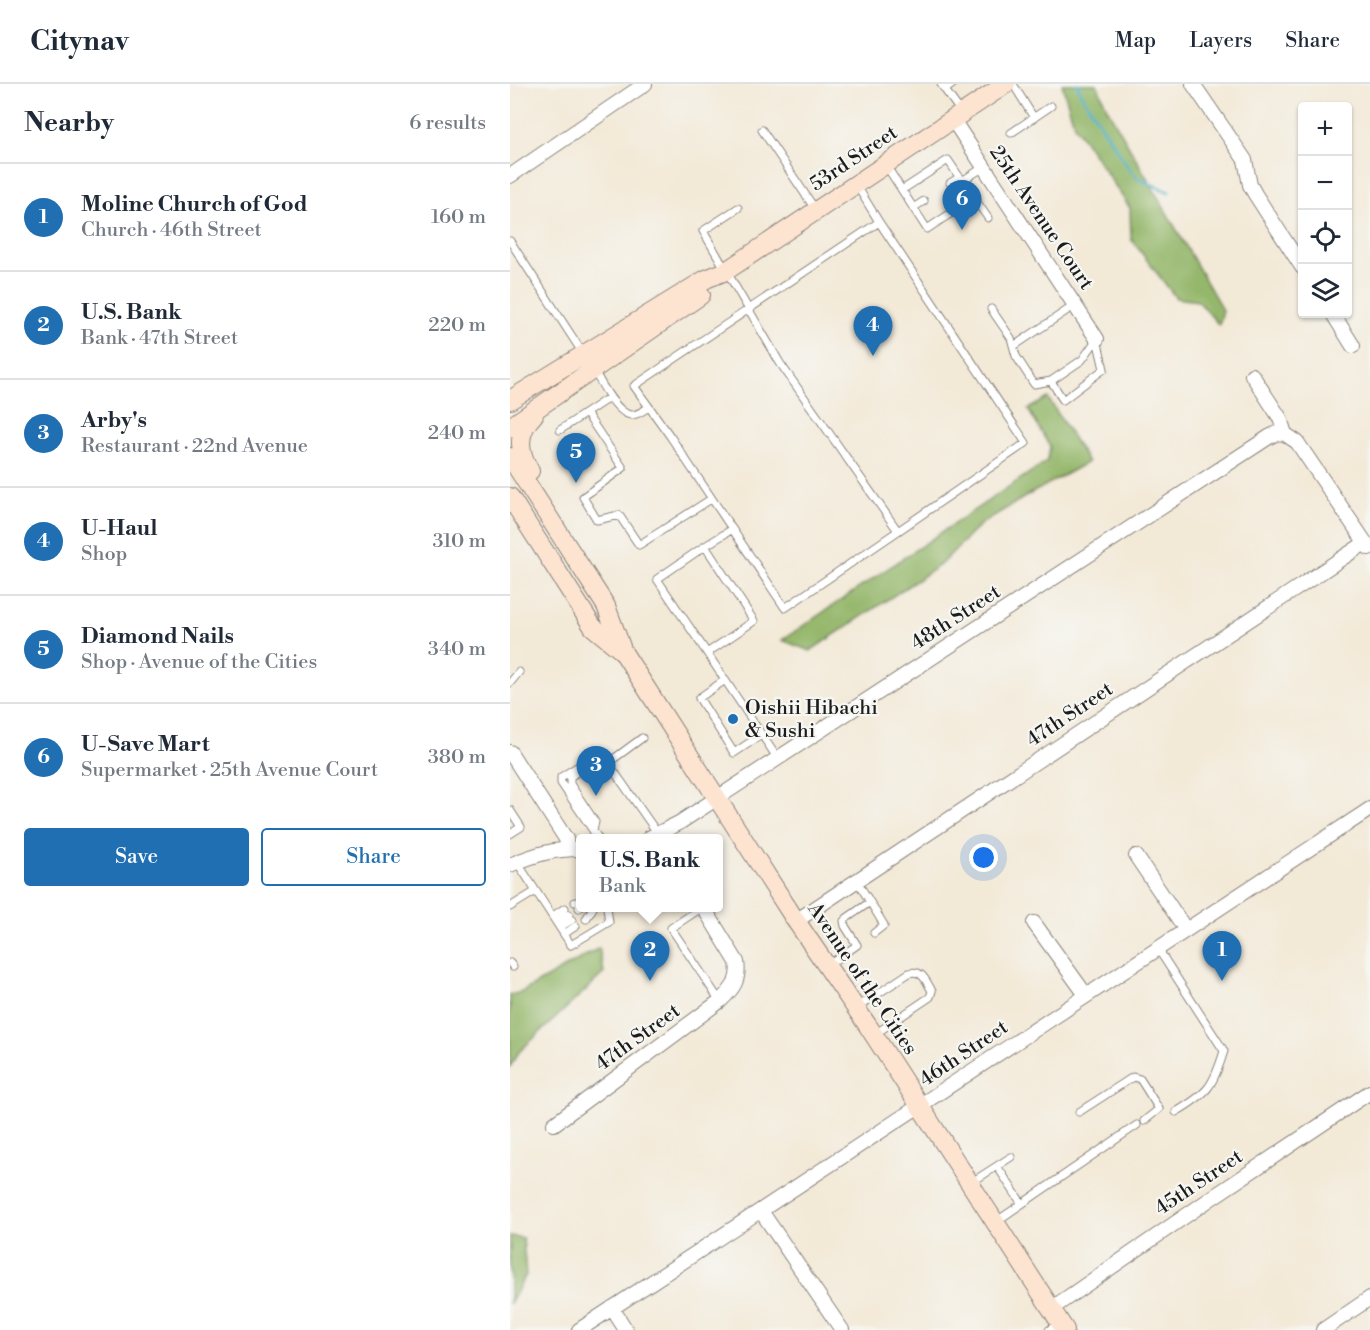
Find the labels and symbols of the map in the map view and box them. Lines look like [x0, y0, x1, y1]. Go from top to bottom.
street label: 53rd Street [805, 121, 903, 197]
street label: 25th Avenue Court [984, 141, 1098, 295]
pin: 6 [942, 180, 982, 230]
pin: 4 [854, 306, 892, 356]
pin: 5 [556, 434, 596, 483]
street label: 48th Street [906, 580, 1006, 656]
street label: 47th Street [1022, 677, 1118, 753]
place label: Oishii Hibachi & Sushi [745, 696, 878, 744]
marker: Oishii Hibachi & Sushi [726, 712, 740, 726]
pin: 3 [576, 746, 616, 796]
your location [969, 843, 998, 872]
street label: Avenue of the Cities [801, 897, 922, 1060]
pin: 2 [630, 932, 670, 981]
pin: 1 [1202, 932, 1242, 981]
street label: 47th Street [591, 999, 685, 1077]
street label: 46th Street [915, 1015, 1013, 1093]
street label: 45th Street [1150, 1145, 1248, 1221]

